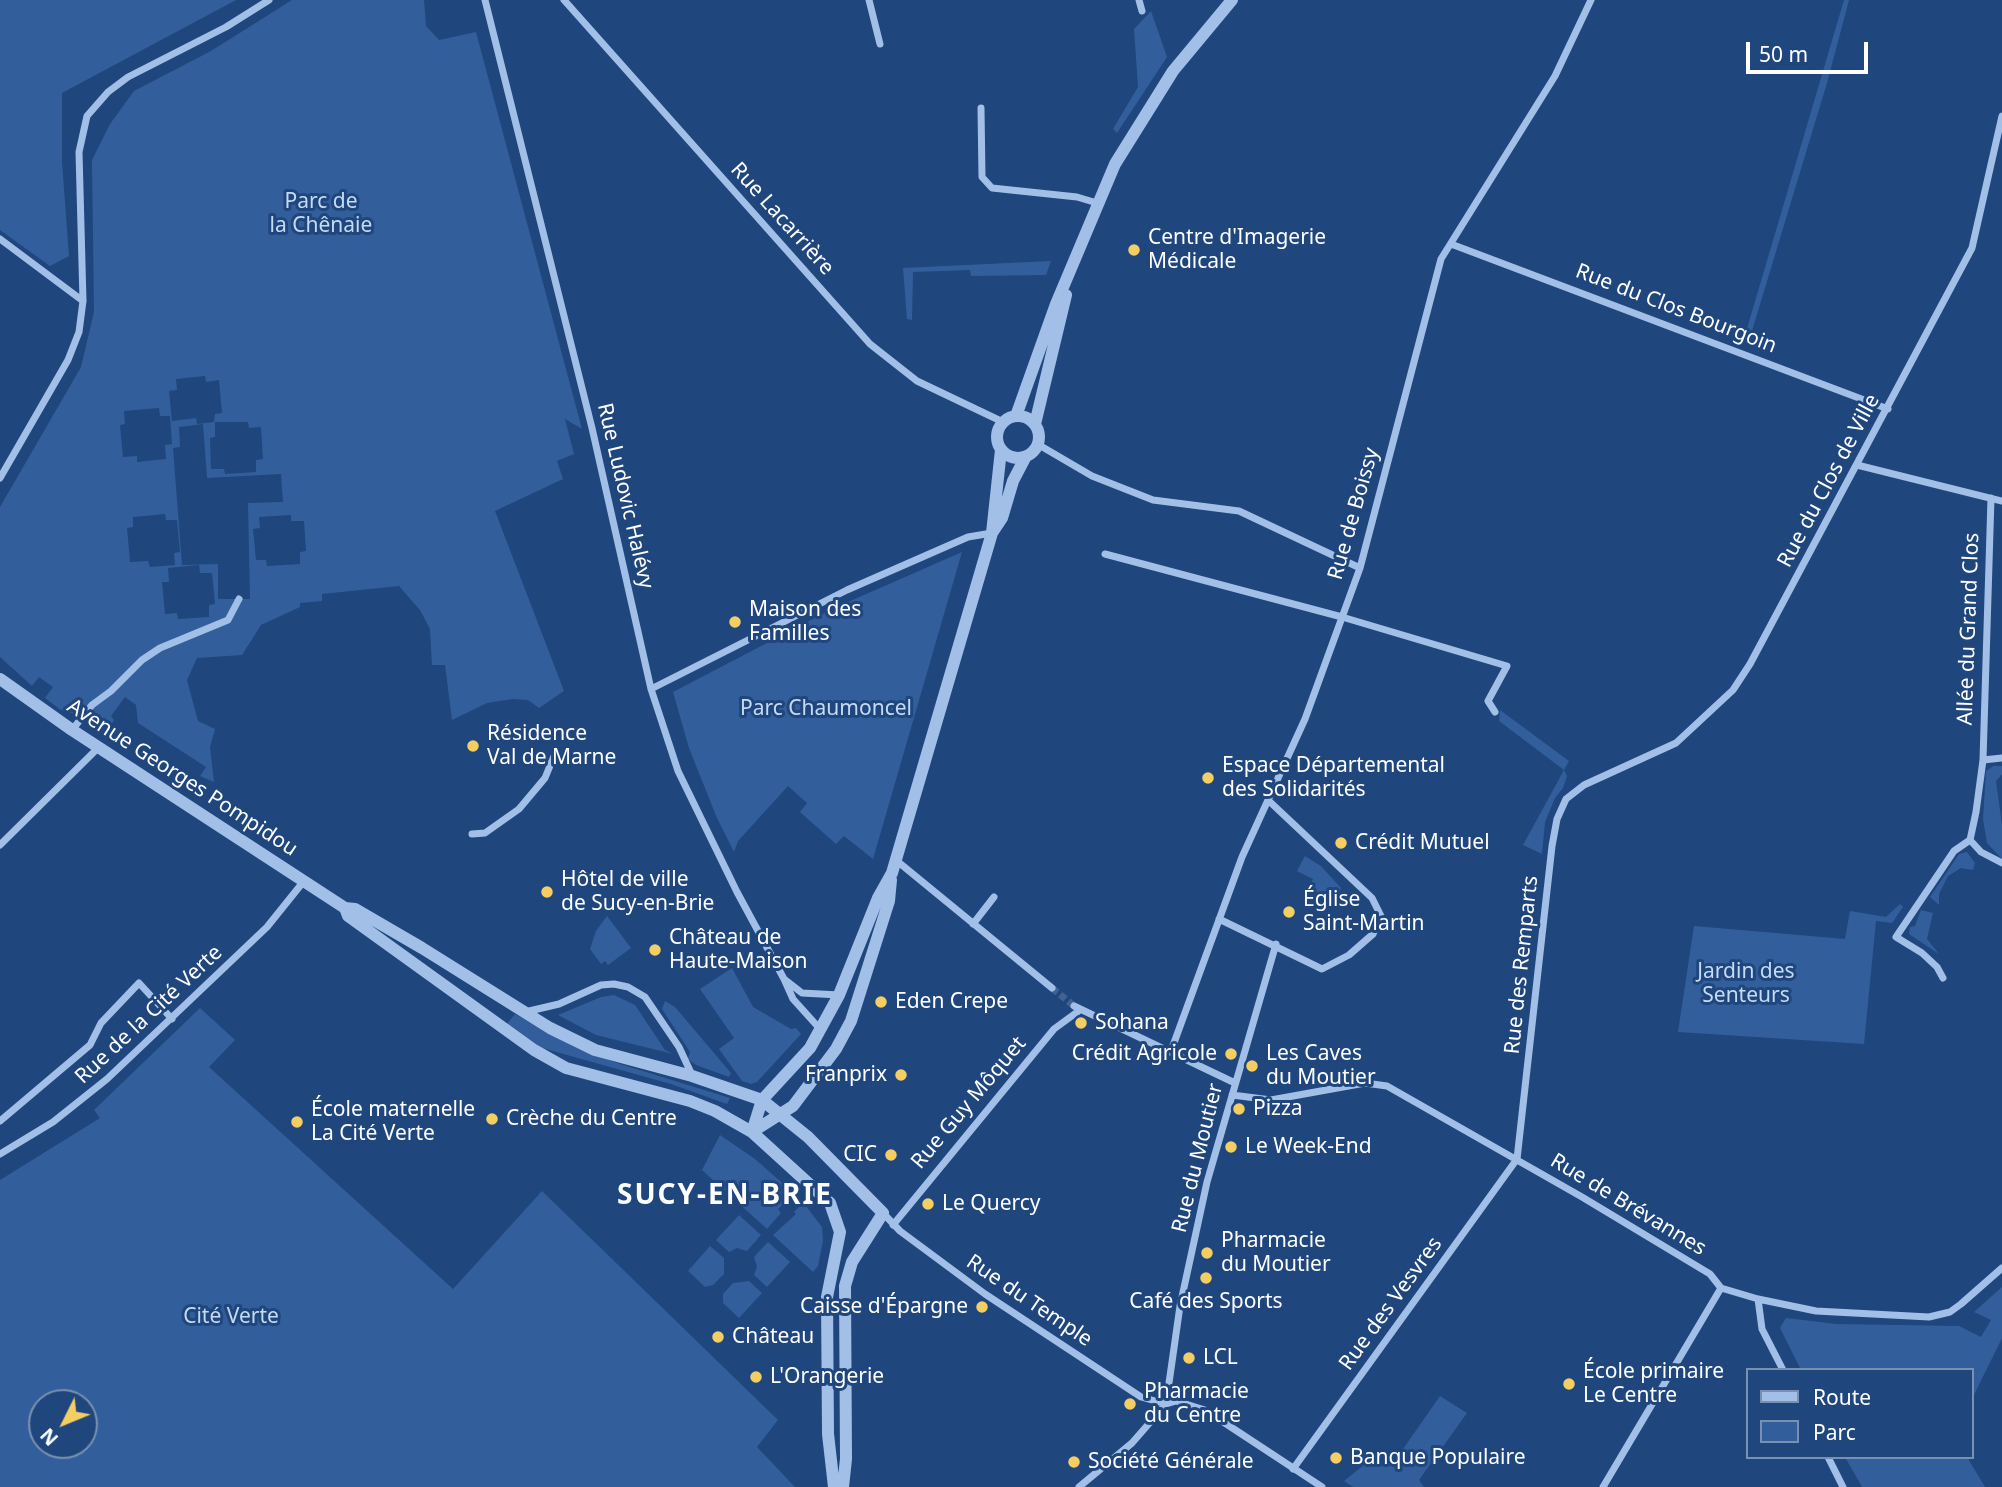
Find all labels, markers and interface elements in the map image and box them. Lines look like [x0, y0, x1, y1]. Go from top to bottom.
scale bar [1750, 28, 1872, 72]
text: 50 m [1759, 40, 1808, 68]
street label: Rue Lacarrière [725, 158, 839, 280]
park label: Parc de la Chênaie [270, 189, 372, 239]
place label: Centre d'Imagerie Médicale [1148, 225, 1326, 275]
marker: Centre d'Imagerie Médicale [1126, 242, 1142, 258]
street label: Rue du Clos Bourgoin [1572, 259, 1780, 359]
street label: Rue du Clos de Ville [1773, 390, 1885, 572]
street label: Rue Ludovic Halévy [591, 401, 659, 591]
street label: Rue de Boissy [1323, 445, 1385, 583]
street label: Allée du Grand Clos [1953, 532, 1985, 726]
place label: Maison des Familles [749, 597, 861, 647]
marker: Maison des Familles [727, 614, 743, 630]
street label: Avenue Georges Pompidou [62, 694, 302, 862]
park label: Parc Chaumoncel [740, 696, 912, 722]
place label: Résidence Val de Marne [487, 721, 616, 771]
marker: Résidence Val de Marne [465, 738, 481, 754]
place label: Espace Départemental des Solidarités [1222, 753, 1445, 803]
marker: Espace Départemental des Solidarités [1200, 770, 1216, 786]
place label: Crédit Mutuel [1355, 830, 1490, 856]
marker: Crédit Mutuel [1333, 835, 1349, 851]
place label: Hôtel de ville de Sucy-en-Brie [561, 867, 714, 917]
street label: Rue des Remparts [1500, 875, 1544, 1055]
marker: Hôtel de ville de Sucy-en-Brie [539, 884, 555, 900]
place label: Église Saint-Martin [1303, 887, 1425, 937]
marker: Église Saint-Martin [1281, 904, 1297, 920]
place label: Château de Haute-Maison [669, 925, 807, 975]
street label: Rue de la Cité Verte [70, 940, 228, 1090]
marker: Château de Haute-Maison [647, 942, 663, 958]
park label: Jardin des Senteurs [1697, 959, 1795, 1009]
place label: Eden Crepe [895, 989, 1008, 1015]
marker: Eden Crepe [873, 994, 889, 1010]
place label: Sohana [1095, 1010, 1169, 1036]
marker: Sohana [1073, 1015, 1089, 1031]
street label: Rue Guy Môquet [906, 1032, 1032, 1174]
place label: Crédit Agricole [1072, 1041, 1217, 1067]
place label: Les Caves du Moutier [1266, 1041, 1376, 1091]
marker: Crédit Agricole [1223, 1046, 1239, 1062]
marker: Les Caves du Moutier [1244, 1058, 1260, 1074]
place label: Franprix [805, 1062, 887, 1088]
marker: Franprix [893, 1067, 909, 1083]
street label: Rue du Moutier [1167, 1081, 1229, 1235]
place label: Pizza [1253, 1096, 1303, 1122]
place label: École maternelle La Cité Verte [311, 1097, 475, 1147]
marker: Pizza [1231, 1101, 1247, 1117]
place label: Crèche du Centre [506, 1106, 677, 1132]
marker: Crèche du Centre [484, 1111, 500, 1127]
marker: École maternelle La Cité Verte [289, 1114, 305, 1130]
place label: Le Week-End [1245, 1134, 1372, 1160]
marker: Le Week-End [1223, 1139, 1239, 1155]
place label: CIC [843, 1142, 877, 1168]
marker: CIC [883, 1147, 899, 1163]
street label: Rue de Brévannes [1546, 1149, 1710, 1261]
district label: SUCY-EN-BRIE [618, 1179, 832, 1213]
place label: Le Quercy [942, 1191, 1041, 1217]
marker: Le Quercy [920, 1196, 936, 1212]
place label: Pharmacie du Moutier [1221, 1228, 1331, 1278]
street label: Rue des Vesvres [1334, 1232, 1448, 1376]
marker: Pharmacie du Moutier [1199, 1245, 1215, 1261]
street label: Rue du Temple [961, 1250, 1097, 1352]
marker: Café des Sports [1198, 1270, 1214, 1286]
place label: Café des Sports [1129, 1289, 1283, 1315]
place label: Caisse d'Épargne [800, 1294, 968, 1320]
marker: Caisse d'Épargne [974, 1299, 990, 1315]
park label: Cité Verte [183, 1304, 279, 1330]
place label: Château [732, 1324, 814, 1350]
marker: Château [710, 1329, 726, 1345]
place label: LCL [1203, 1345, 1238, 1371]
marker: LCL [1181, 1350, 1197, 1366]
place label: École primaire Le Centre [1583, 1359, 1724, 1409]
place label: L'Orangerie [770, 1364, 884, 1390]
legend [1746, 1368, 1974, 1459]
marker: L'Orangerie [748, 1369, 764, 1385]
marker: École primaire Le Centre [1561, 1376, 1577, 1392]
place label: Pharmacie du Centre [1144, 1379, 1249, 1429]
text: Route [1813, 1383, 1871, 1411]
north arrow [28, 1389, 98, 1459]
marker: Pharmacie du Centre [1122, 1396, 1138, 1412]
text: Parc [1813, 1418, 1856, 1446]
text: N [34, 1422, 64, 1451]
place label: Banque Populaire [1350, 1445, 1526, 1471]
place label: Société Générale [1088, 1449, 1254, 1475]
marker: Banque Populaire [1328, 1450, 1344, 1466]
marker: Société Générale [1066, 1454, 1082, 1470]

